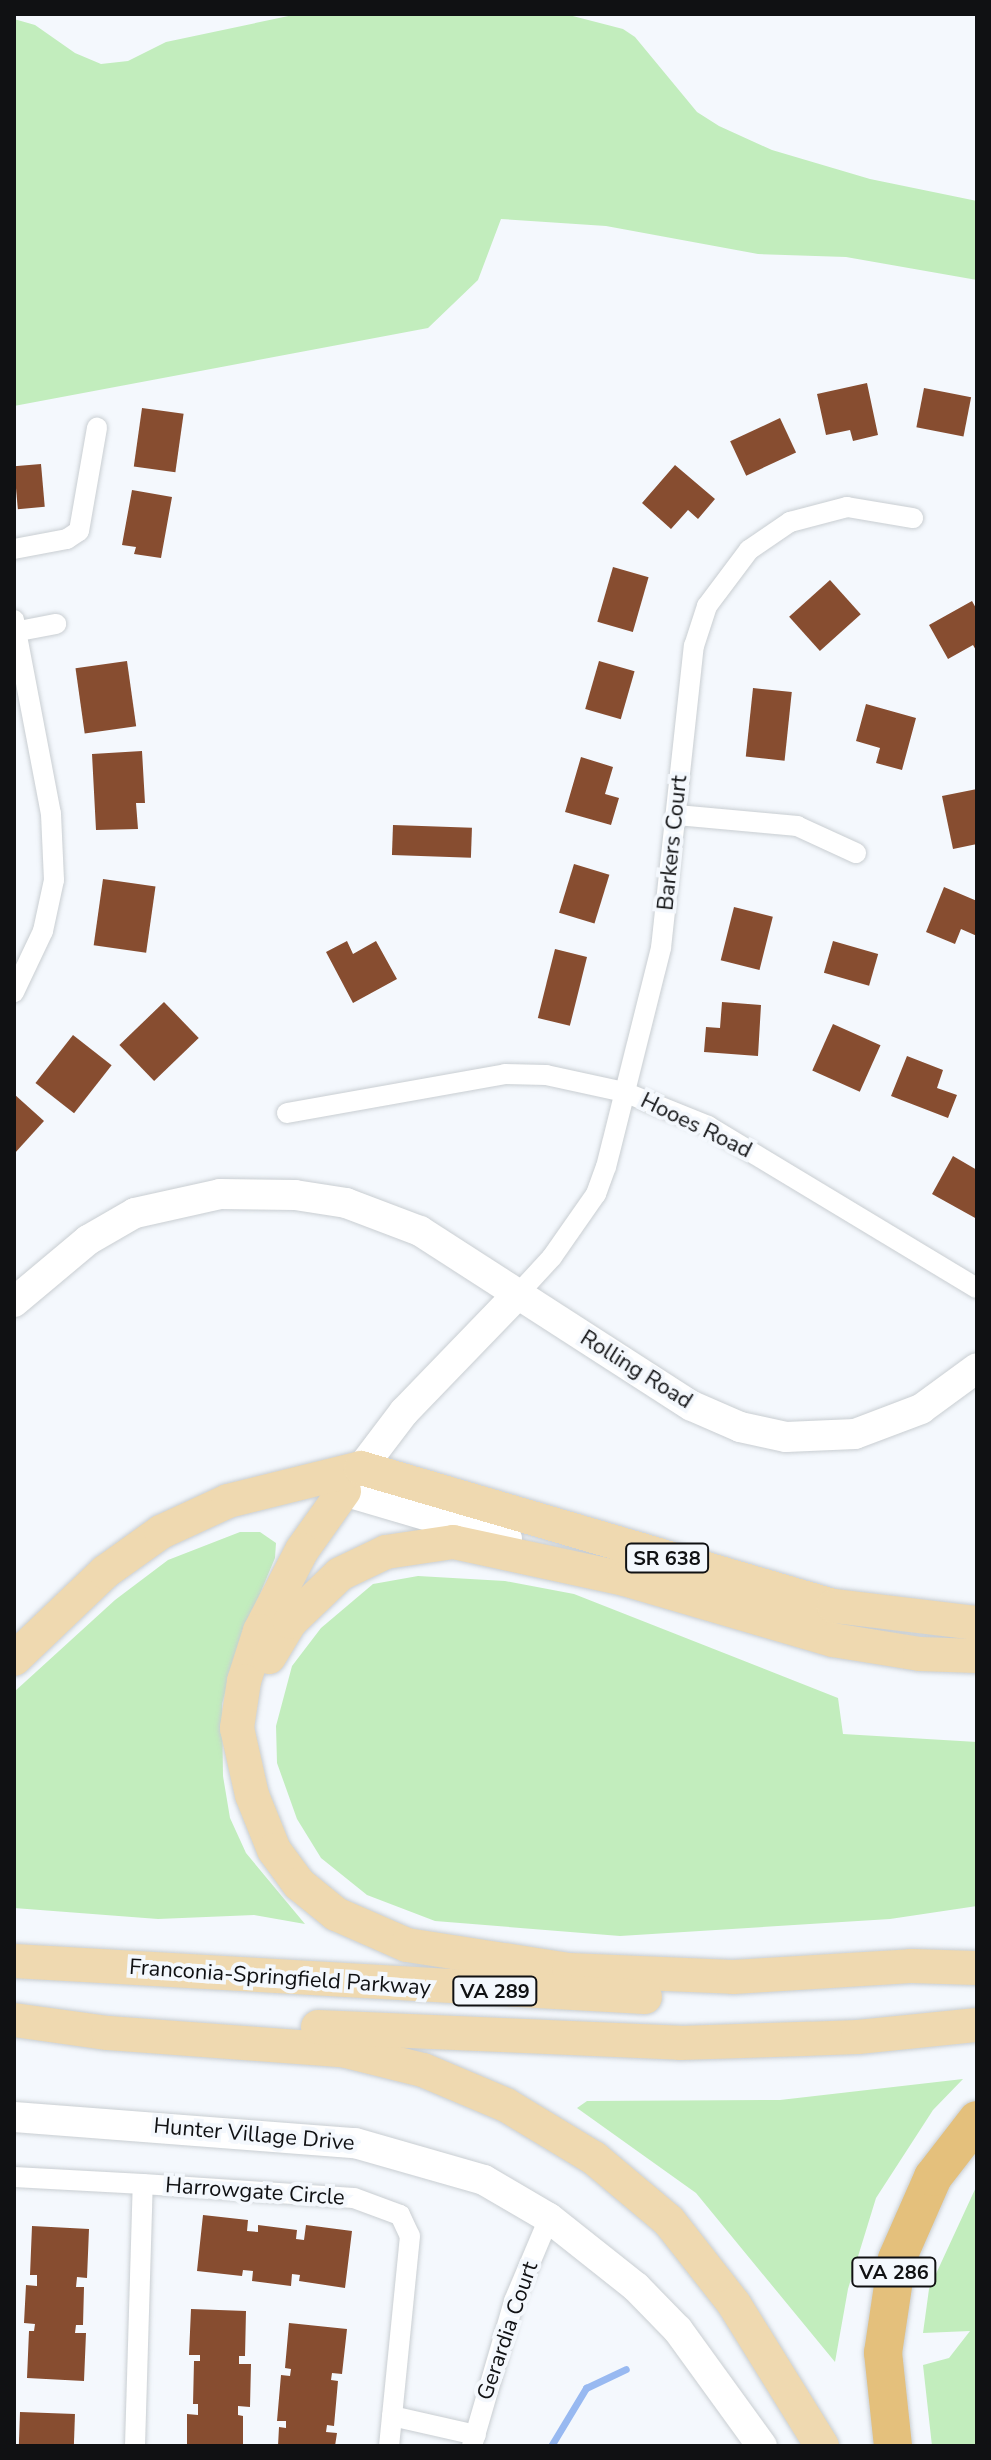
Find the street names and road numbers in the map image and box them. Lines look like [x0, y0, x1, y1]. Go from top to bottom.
street label: Barkers Court [653, 774, 693, 912]
street label: Hooes Road [636, 1088, 756, 1164]
street label: Rolling Road [575, 1325, 697, 1415]
road number: SR 638 [625, 1542, 709, 1574]
street label: Franconia-Springfield Parkway [128, 1954, 432, 2002]
road number: VA 289 [451, 1975, 539, 2007]
street label: Hunter Village Drive [152, 2113, 356, 2157]
street label: Harrowgate Circle [164, 2173, 346, 2211]
road number: VA 286 [850, 2256, 938, 2288]
street label: Gerardia Court [472, 2258, 544, 2404]

